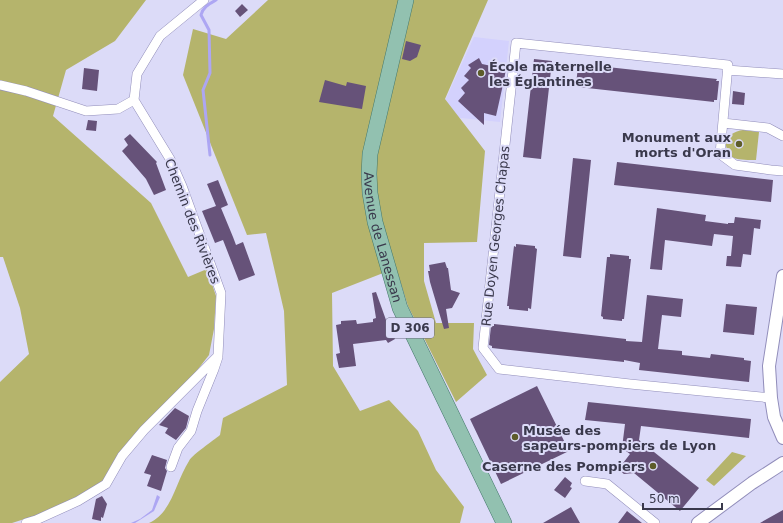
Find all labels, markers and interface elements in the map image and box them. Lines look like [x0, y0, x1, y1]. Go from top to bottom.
place label: École maternelle les Églantines [489, 59, 612, 89]
marker: École maternelle les Églantines [476, 68, 486, 78]
place label: Monument aux morts d'Oran [622, 130, 732, 160]
marker: Monument aux morts d'Oran [734, 139, 744, 149]
street label: Rue Doyen Georges Chapas [479, 145, 512, 327]
street label: Chemin des Rivières [162, 156, 223, 286]
street label: Avenue de Lanessan [361, 171, 405, 304]
road number: D 306 [386, 318, 434, 338]
place label: Musée des sapeurs-pompiers de Lyon [523, 423, 716, 453]
marker: Musée des sapeurs-pompiers de Lyon [510, 432, 520, 442]
place label: Caserne des Pompiers [482, 459, 645, 474]
marker: Caserne des Pompiers [648, 461, 658, 471]
scale bar [643, 485, 722, 511]
text: 50 m [649, 492, 680, 506]

